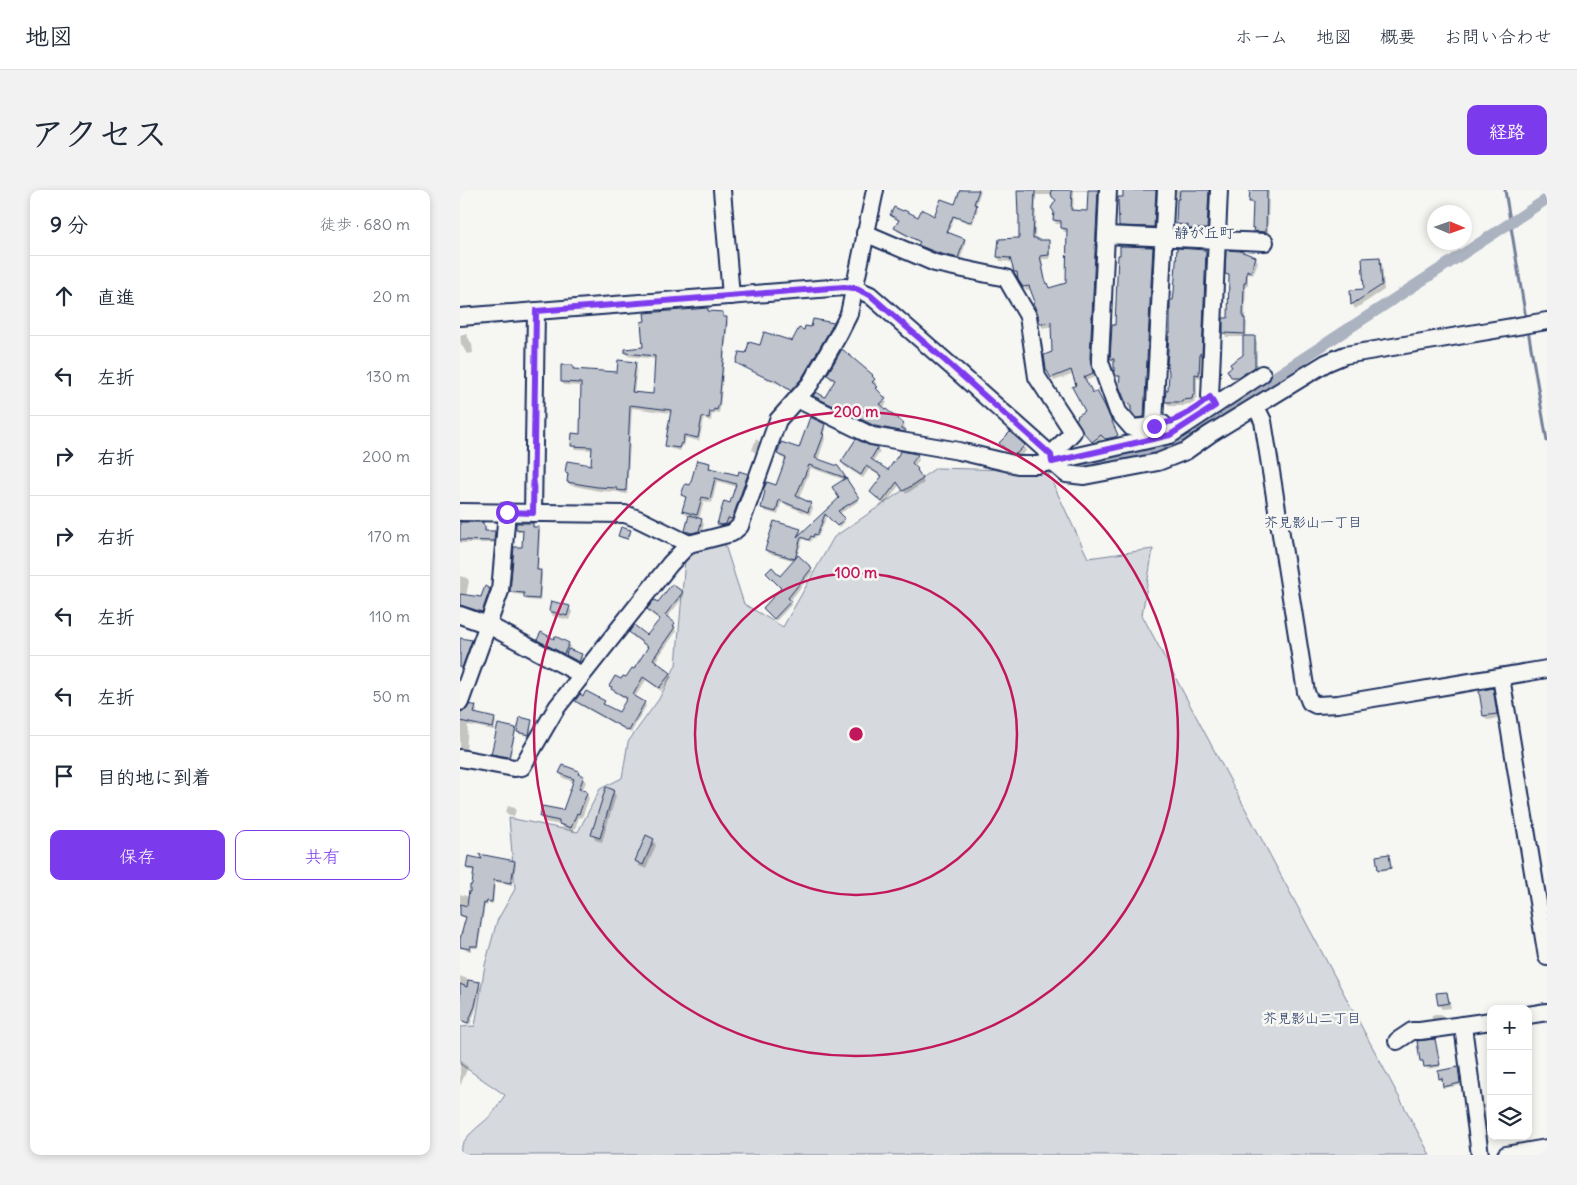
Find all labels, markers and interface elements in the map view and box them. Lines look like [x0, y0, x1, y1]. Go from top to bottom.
text: 地図 [25, 21, 73, 51]
text: ホーム [1235, 25, 1288, 48]
text: 地図 [1316, 25, 1352, 48]
text: 概要 [1380, 25, 1416, 48]
text: お問い合わせ [1444, 25, 1552, 48]
button: 経路 [1467, 105, 1547, 155]
text: アクセス [30, 111, 168, 155]
north arrow [1427, 205, 1472, 250]
text: 9 分 [50, 211, 88, 238]
text: 徒歩 · 680 m [320, 214, 410, 234]
district label: 静が丘町 [1174, 223, 1235, 242]
icon: ahead [50, 282, 78, 310]
text: 直進 [97, 285, 135, 309]
text: 20 m [373, 286, 410, 306]
icon: left [50, 362, 78, 390]
text: 左折 [97, 365, 135, 389]
text: 130 m [366, 366, 410, 386]
text: 200 m [834, 402, 878, 421]
route end [1143, 415, 1166, 438]
icon: right [50, 442, 78, 470]
text: 右折 [97, 445, 135, 469]
text: 200 m [362, 446, 410, 466]
route start [496, 501, 519, 524]
district label: 芥見影山一丁目 [1264, 513, 1362, 531]
icon: right [50, 522, 78, 550]
text: 右折 [97, 525, 135, 549]
text: 170 m [367, 526, 410, 546]
text: 100 m [835, 563, 877, 582]
icon: left [50, 602, 78, 630]
text: 左折 [97, 605, 135, 629]
text: 110 m [369, 606, 410, 626]
icon: left [50, 682, 78, 710]
text: 左折 [97, 685, 135, 709]
text: 50 m [372, 686, 410, 706]
centre of rings [847, 725, 865, 743]
icon: arrive [50, 762, 78, 790]
text: 目的地に到着 [97, 765, 211, 789]
button: 保存 [50, 830, 225, 880]
button: 共有 [235, 830, 410, 880]
map controls [1487, 1005, 1532, 1140]
button: + [1487, 1005, 1532, 1050]
district label: 芥見影山二丁目 [1263, 1009, 1361, 1027]
button: − [1487, 1050, 1532, 1095]
button: layers [1487, 1095, 1532, 1140]

